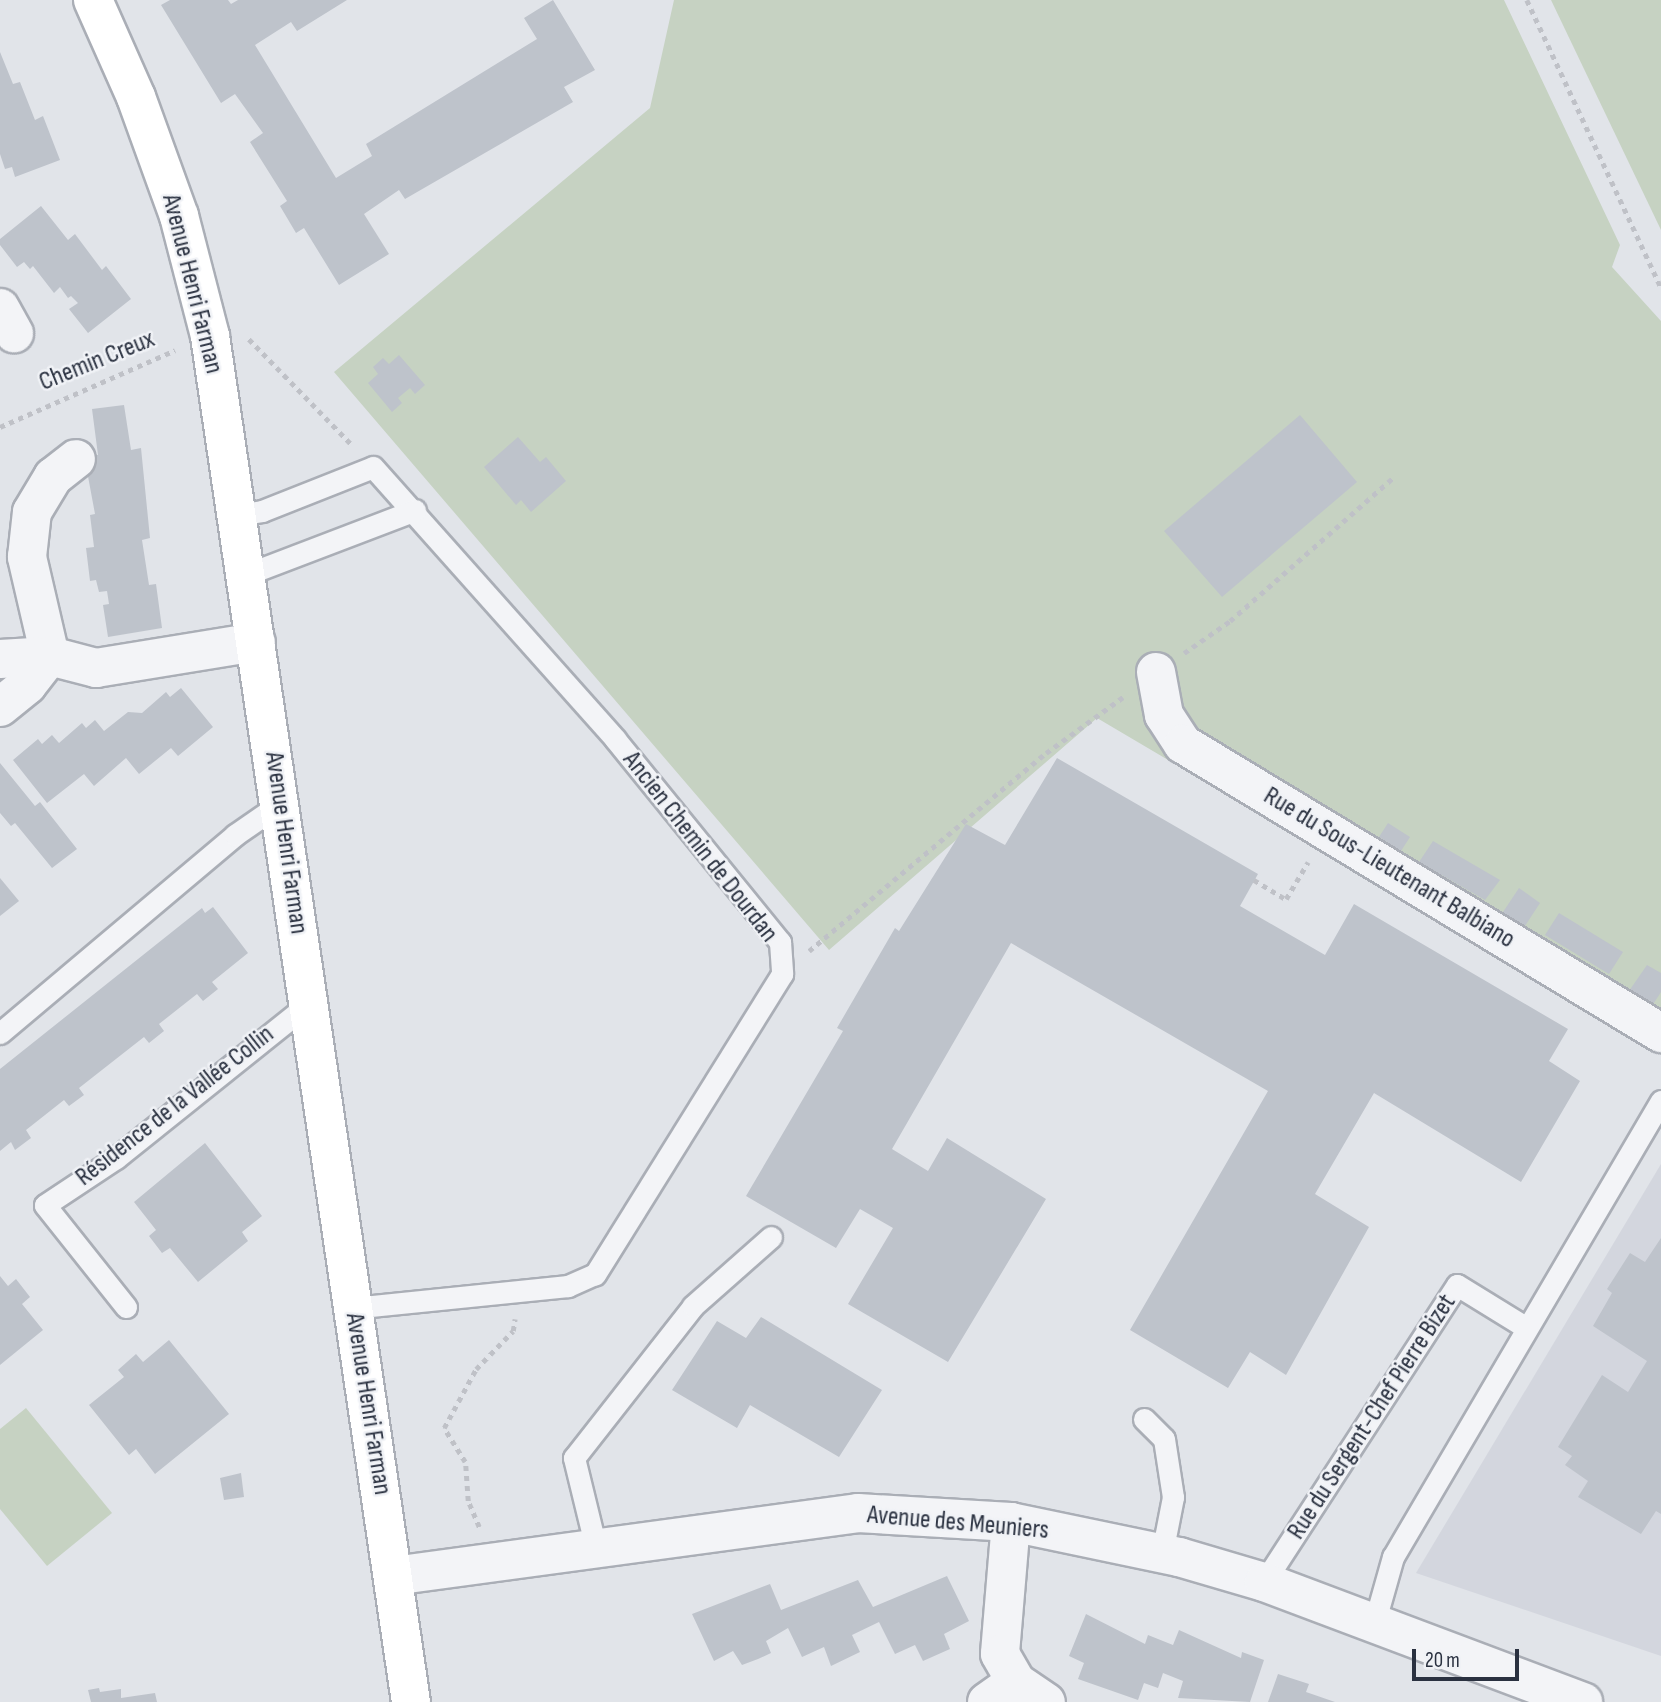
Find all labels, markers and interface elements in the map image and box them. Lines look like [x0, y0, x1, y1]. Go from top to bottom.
street label: Avenue Henri Farman [155, 191, 229, 377]
street label: Chemin Creux [35, 324, 159, 398]
street label: Ancien Chemin de Dourdan [616, 745, 784, 949]
street label: Avenue Henri Farman [258, 750, 314, 936]
street label: Rue du Sous-Lieutenant Balbiano [1258, 781, 1520, 955]
street label: Résidence de la Vallée Collin [70, 1019, 280, 1193]
street label: Rue du Sergent-Chef Pierre Bizet [1281, 1289, 1463, 1545]
street label: Avenue Henri Farman [338, 1311, 398, 1497]
street label: Avenue des Meuniers [866, 1500, 1050, 1546]
scale bar [1416, 1636, 1523, 1680]
text: 20 m [1425, 1648, 1460, 1673]

